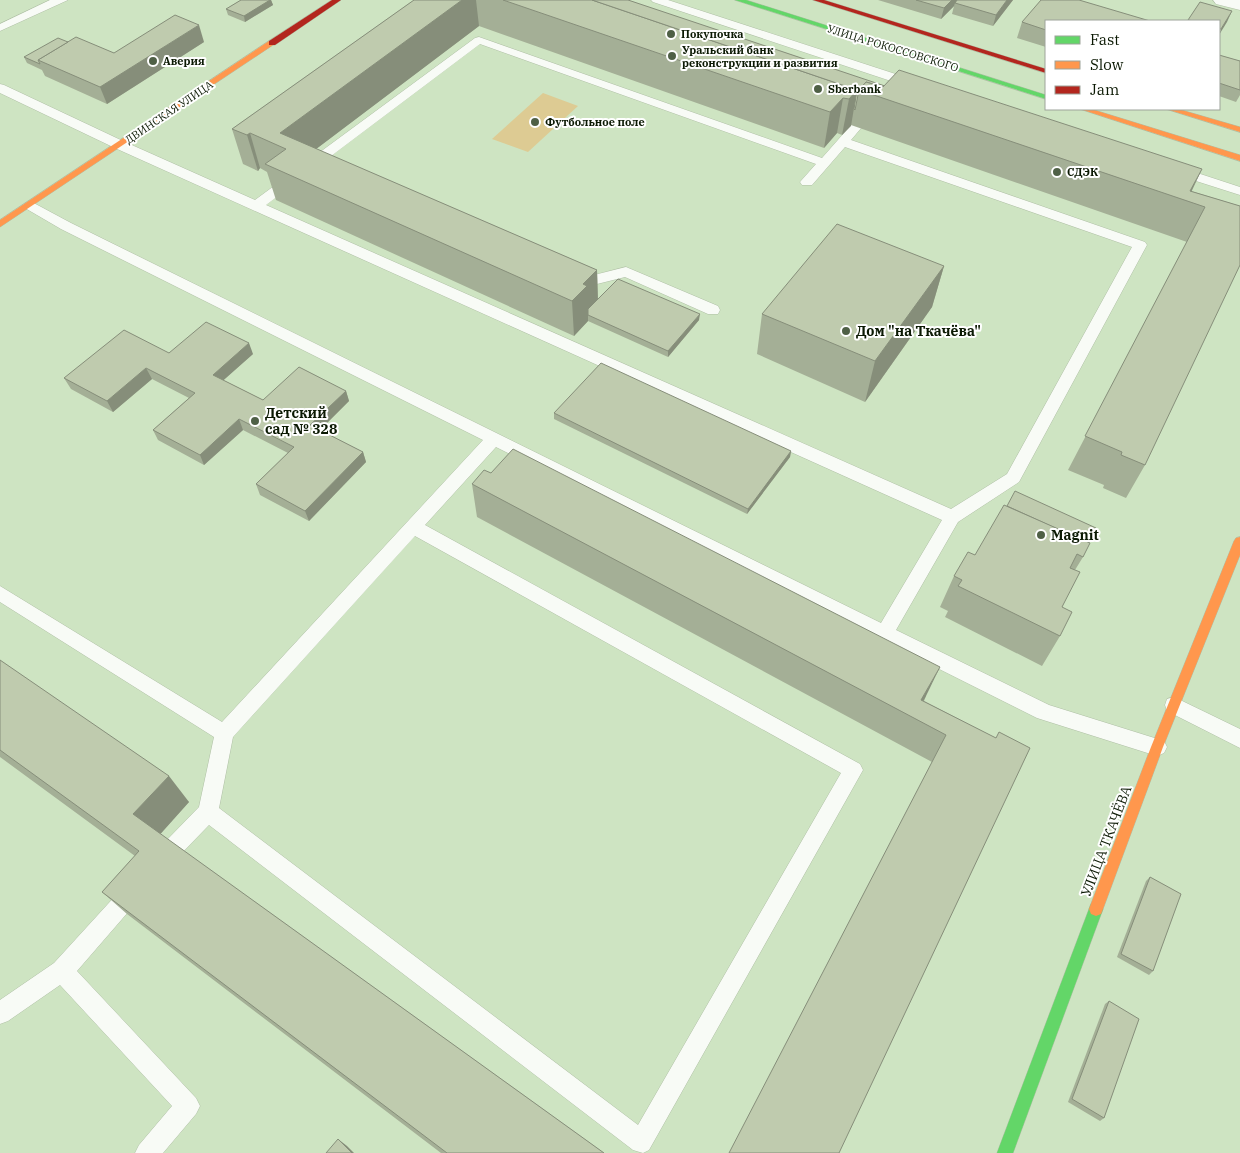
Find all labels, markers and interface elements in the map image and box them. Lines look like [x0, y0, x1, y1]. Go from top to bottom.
legend [1045, 20, 1220, 110]
street label: УЛИЦА РОКОССОВСКОГО [826, 21, 960, 75]
place label: Покупочка [681, 27, 743, 41]
marker: Покупочка [665, 28, 677, 40]
text: Fast [1090, 30, 1120, 49]
place label: Уральский банк реконструкции и развития [682, 43, 838, 70]
marker: Уральский банк реконструкции и развития [666, 50, 678, 62]
place label: Аверия [163, 54, 205, 68]
marker: Аверия [147, 55, 159, 67]
text: Slow [1090, 55, 1124, 74]
street label: ДВИНСКАЯ УЛИЦА [122, 77, 216, 147]
text: Jam [1090, 80, 1119, 99]
place label: Sberbank [828, 82, 881, 96]
marker: Sberbank [812, 83, 824, 95]
place label: Футбольное поле [545, 115, 645, 129]
marker: Футбольное поле [529, 116, 541, 128]
place label: СДЭК [1067, 165, 1099, 179]
marker: СДЭК [1051, 166, 1063, 178]
place label: Дом "на Ткачёва" [856, 322, 981, 340]
marker: Дом "на Ткачёва" [840, 325, 852, 337]
place label: Детский сад № 328 [265, 404, 337, 438]
marker: Детский сад № 328 [249, 415, 261, 427]
place label: Magnit [1051, 526, 1099, 544]
marker: Magnit [1035, 529, 1047, 541]
street label: УЛИЦА ТКАЧЁВА [1077, 783, 1136, 899]

